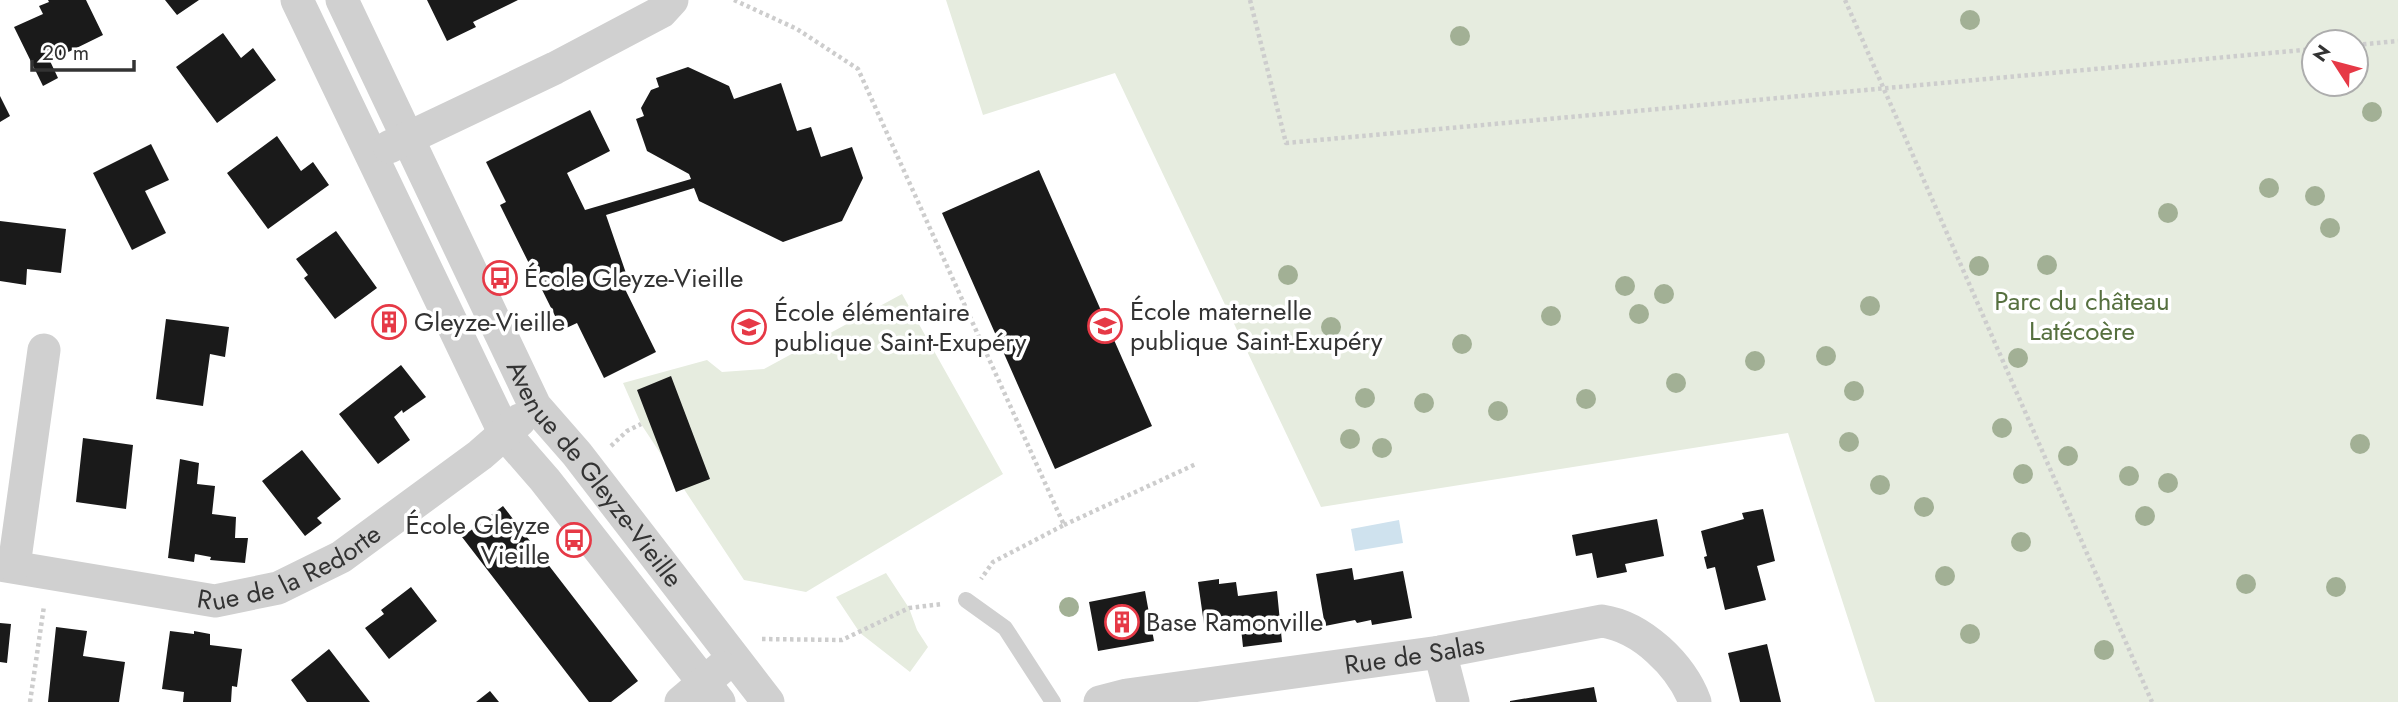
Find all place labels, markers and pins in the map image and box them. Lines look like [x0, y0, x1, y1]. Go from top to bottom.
bus stop icon: École Gleyze-Vieille [481, 259, 519, 297]
place label: École Gleyze-Vieille [524, 259, 743, 297]
place label: École maternelle publique Saint-Exupéry [1130, 292, 1383, 360]
place label: École élémentaire publique Saint-Exupéry [774, 293, 1027, 361]
building icon: Gleyze-Vieille [370, 303, 408, 341]
place label: Gleyze-Vieille [414, 303, 565, 341]
school or university icon: École maternelle publique Saint-Exupéry [1086, 307, 1124, 345]
school or university icon: École élémentaire publique Saint-Exupéry [730, 308, 768, 346]
place label: École Gleyze Vieille [406, 506, 550, 574]
bus stop icon: École Gleyze Vieille [555, 521, 593, 559]
building icon: Base Ramonville [1103, 603, 1141, 641]
place label: Base Ramonville [1146, 603, 1323, 641]

